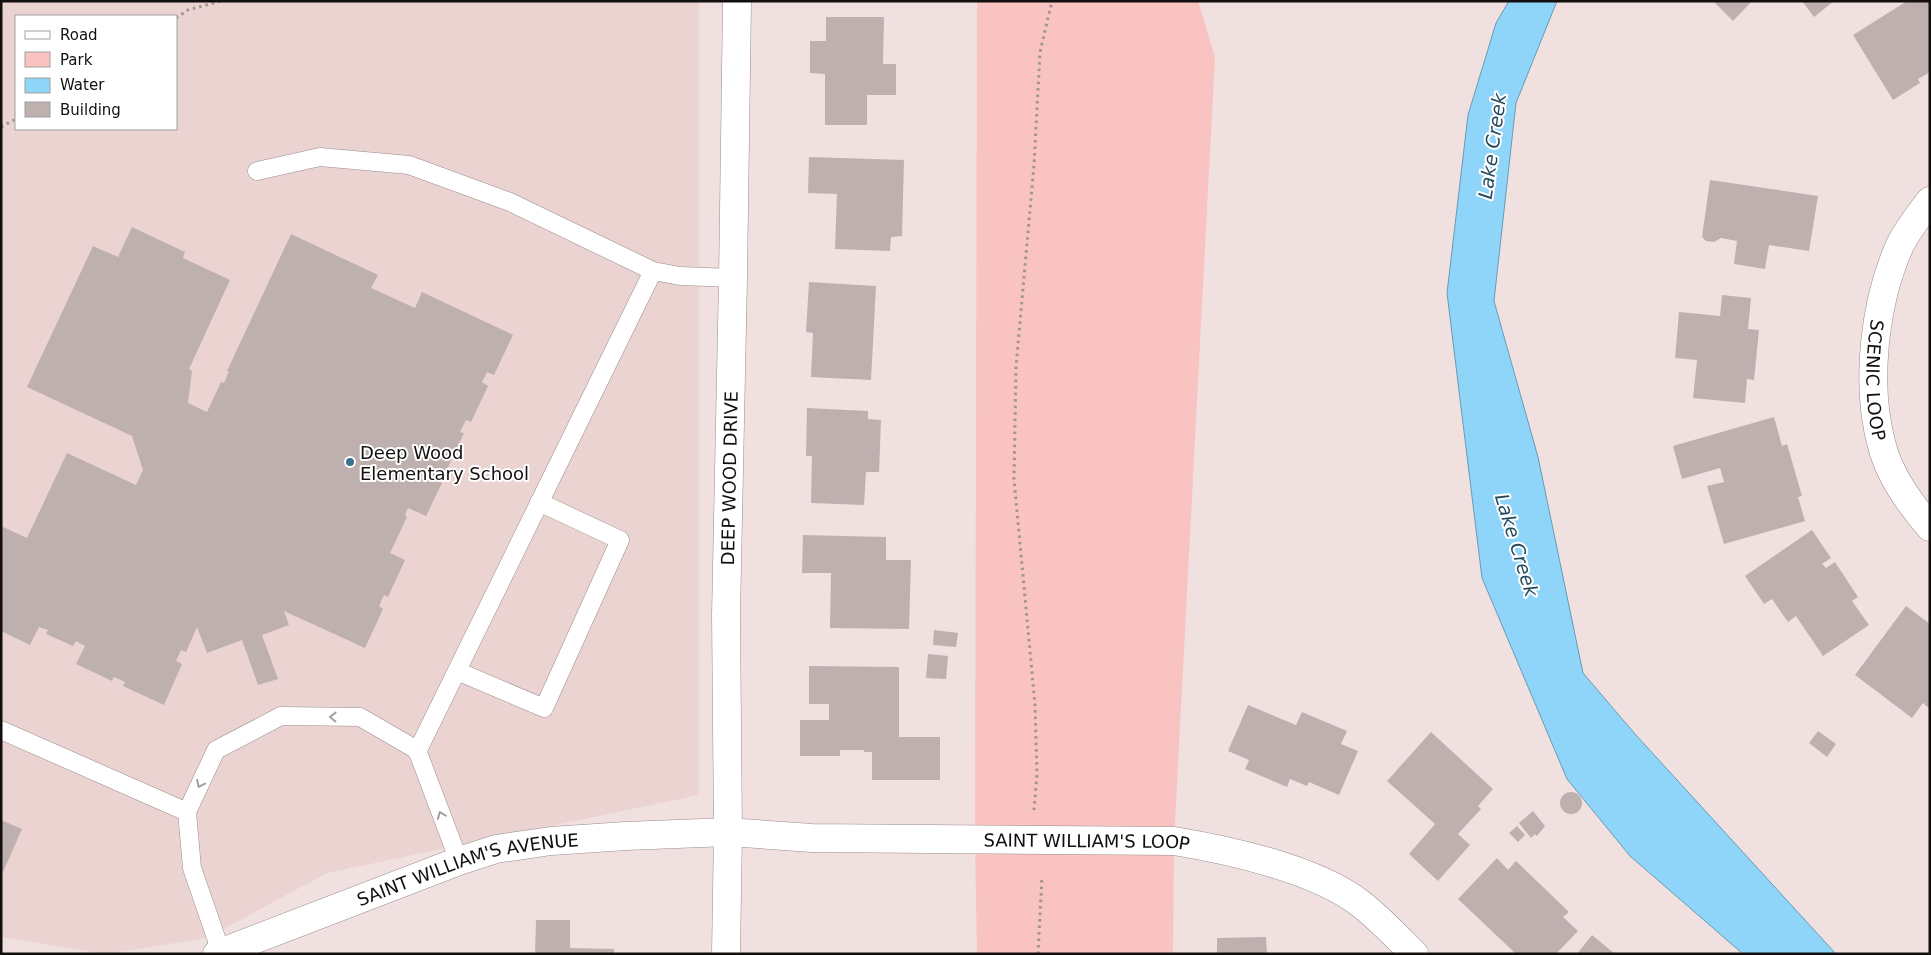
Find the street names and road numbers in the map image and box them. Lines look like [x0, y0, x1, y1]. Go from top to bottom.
street label: SCENIC LOOP [1863, 318, 1891, 443]
street label: DEEP WOOD DRIVE [717, 391, 741, 565]
street label: SAINT WILLIAM'S AVENUE [354, 829, 579, 910]
street label: SAINT WILLIAM'S LOOP [983, 829, 1192, 854]

